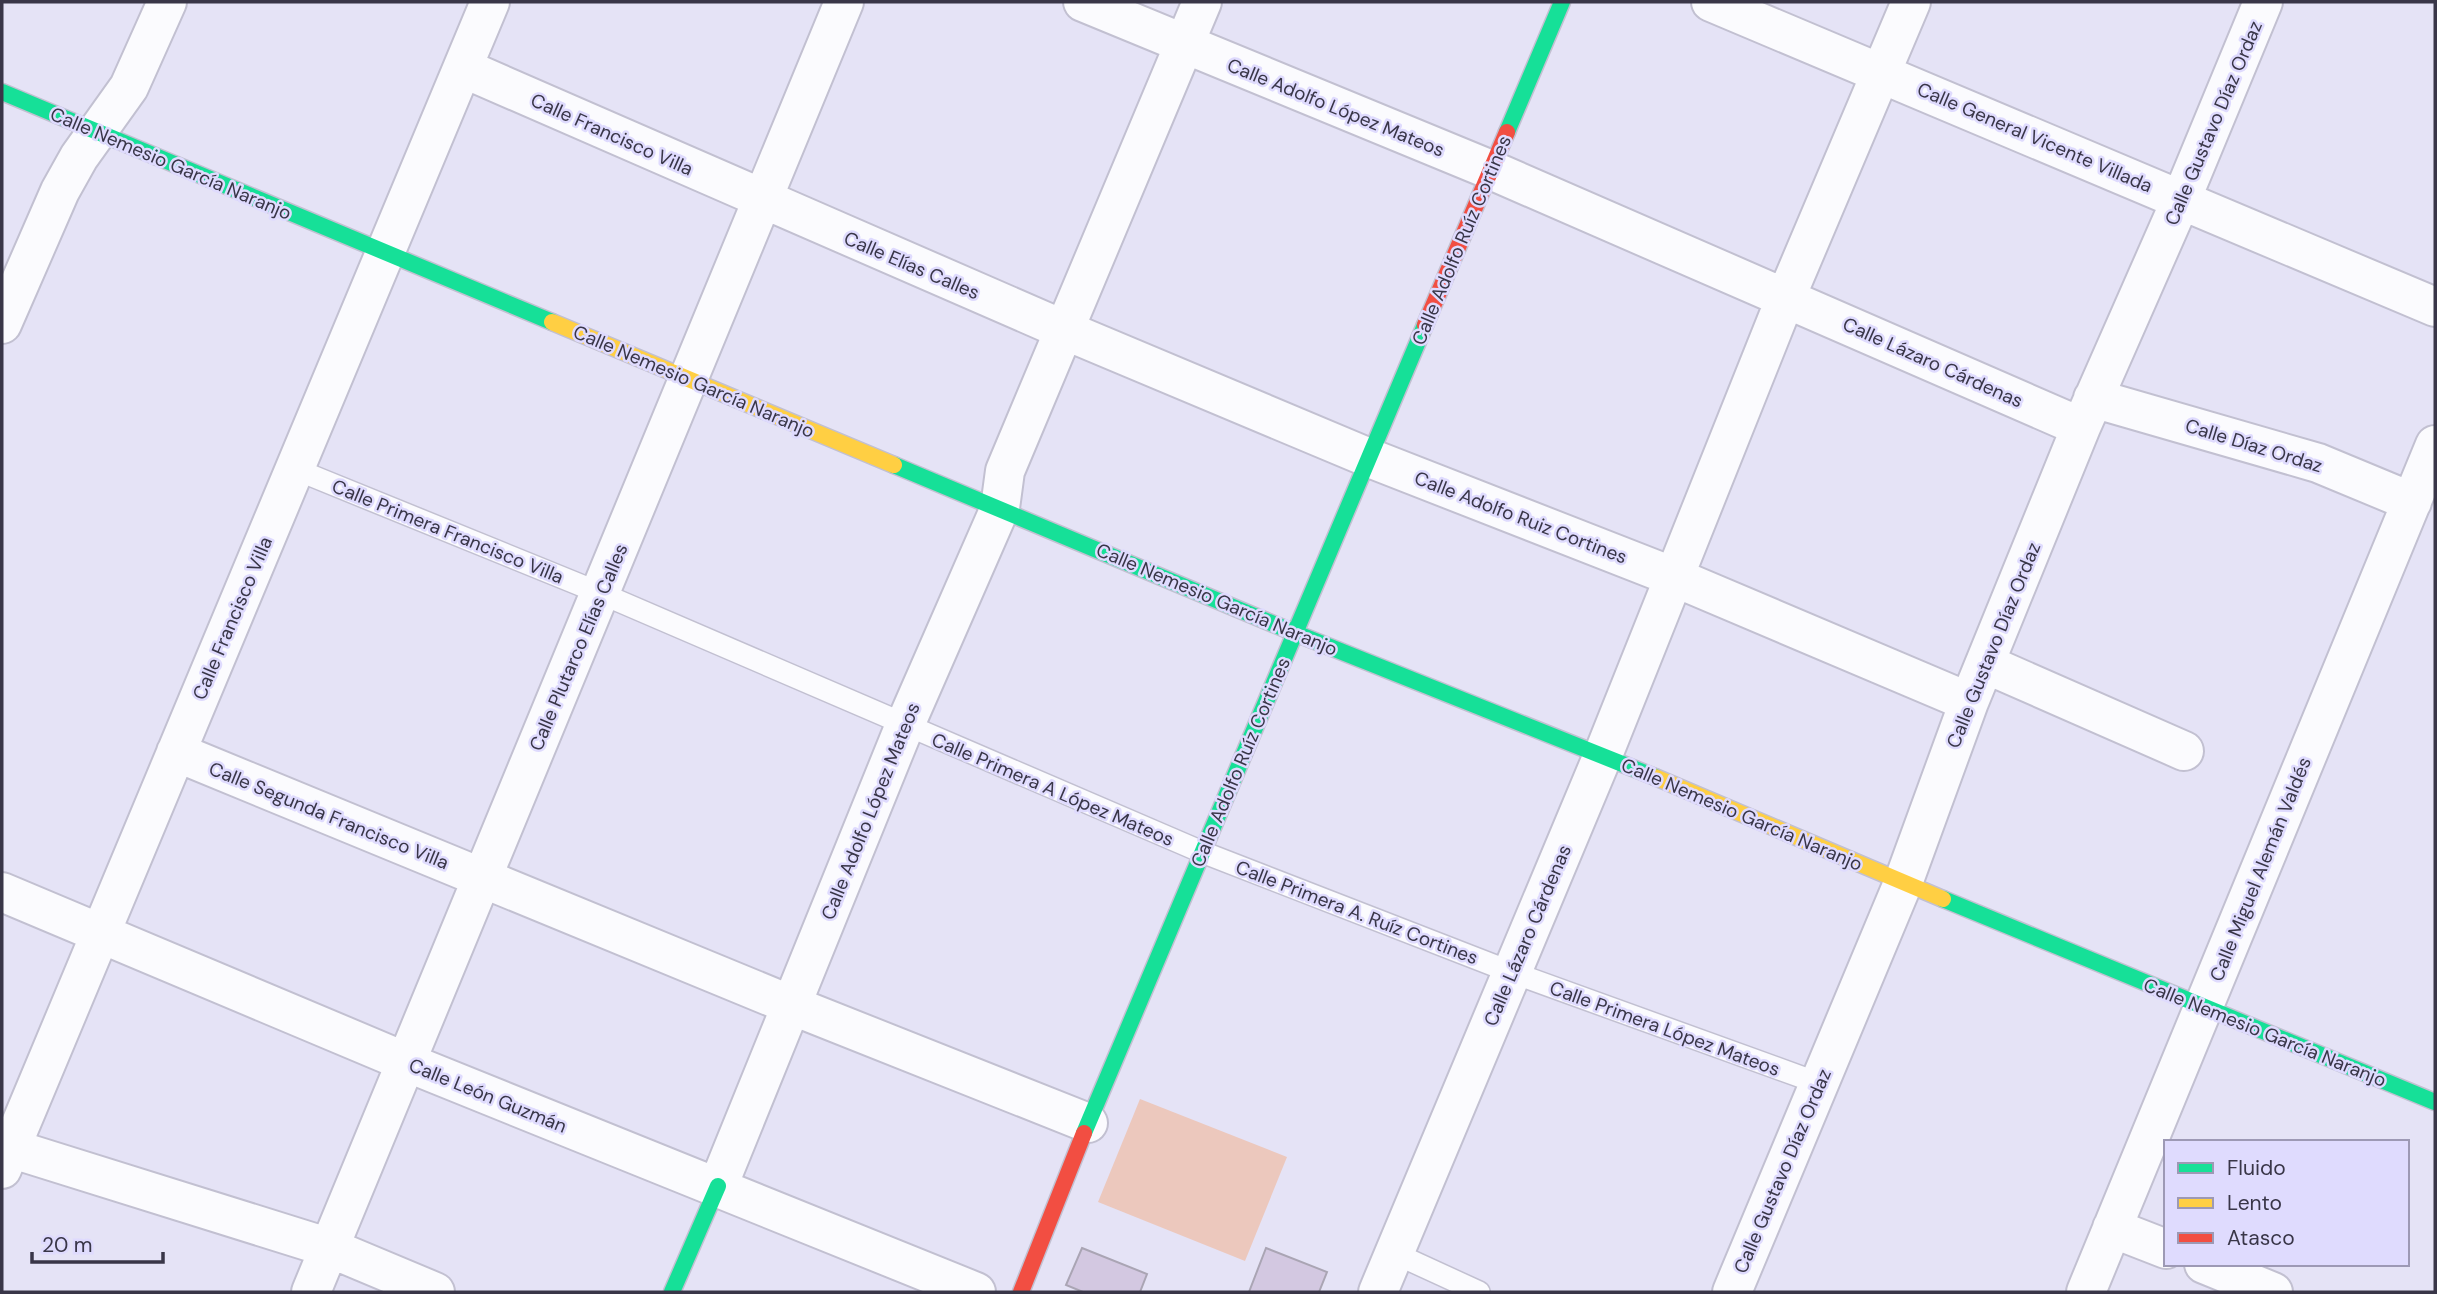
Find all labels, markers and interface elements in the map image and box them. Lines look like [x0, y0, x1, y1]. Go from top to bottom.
street label: Calle Gustavo Díaz Ordaz [2159, 17, 2268, 229]
street label: Calle Adolfo López Mateos [1223, 52, 1448, 163]
street label: Calle General Vicente Villada [1913, 77, 2156, 198]
street label: Calle Francisco Villa [527, 87, 697, 181]
street label: Calle Nemesio García Naranjo [46, 101, 295, 226]
street label: Calle Adolfo Ruíz Cortines [1406, 132, 1517, 349]
street label: Calle Elías Calles [840, 226, 984, 305]
street label: Calle Lázaro Cárdenas [1839, 311, 2027, 413]
street label: Calle Nemesio García Naranjo [569, 319, 818, 444]
street label: Calle Díaz Ordaz [2182, 413, 2325, 478]
street label: Calle Adolfo Ruiz Cortines [1411, 465, 1631, 570]
street label: Calle Primera Francisco Villa [328, 473, 567, 589]
street label: Calle Francisco Villa [187, 533, 278, 704]
street label: Calle Nemesio García Naranjo [1092, 537, 1341, 662]
street label: Calle Gustavo Díaz Ordaz [1941, 539, 2046, 752]
street label: Calle Plutarco Elías Calles [523, 540, 634, 755]
street label: Calle Adolfo Ruíz Cortines [1185, 654, 1296, 871]
street label: Calle Adolfo López Mateos [815, 699, 926, 924]
street label: Calle Primera A López Mateos [928, 727, 1178, 852]
street label: Calle Nemesio García Naranjo [1617, 752, 1866, 877]
street label: Calle Miguel Alemán Valdés [2204, 753, 2317, 985]
street label: Calle Segunda Francisco Villa [205, 756, 452, 875]
street label: Calle Lázaro Cárdenas [1478, 841, 1577, 1030]
street label: Calle Primera A. Ruíz Cortines [1232, 855, 1482, 970]
street label: Calle Nemesio García Naranjo [2140, 972, 2390, 1093]
street label: Calle Primera López Mateos [1546, 975, 1783, 1082]
street label: Calle León Guzmán [405, 1052, 570, 1139]
street label: Calle Gustavo Díaz Ordaz [1728, 1065, 1837, 1277]
legend [2164, 1140, 2409, 1266]
text: Fluido [2227, 1154, 2286, 1182]
text: Lento [2227, 1189, 2282, 1217]
scale bar [32, 1220, 163, 1264]
text: Atasco [2227, 1224, 2295, 1252]
text: 20 m [42, 1231, 93, 1259]

